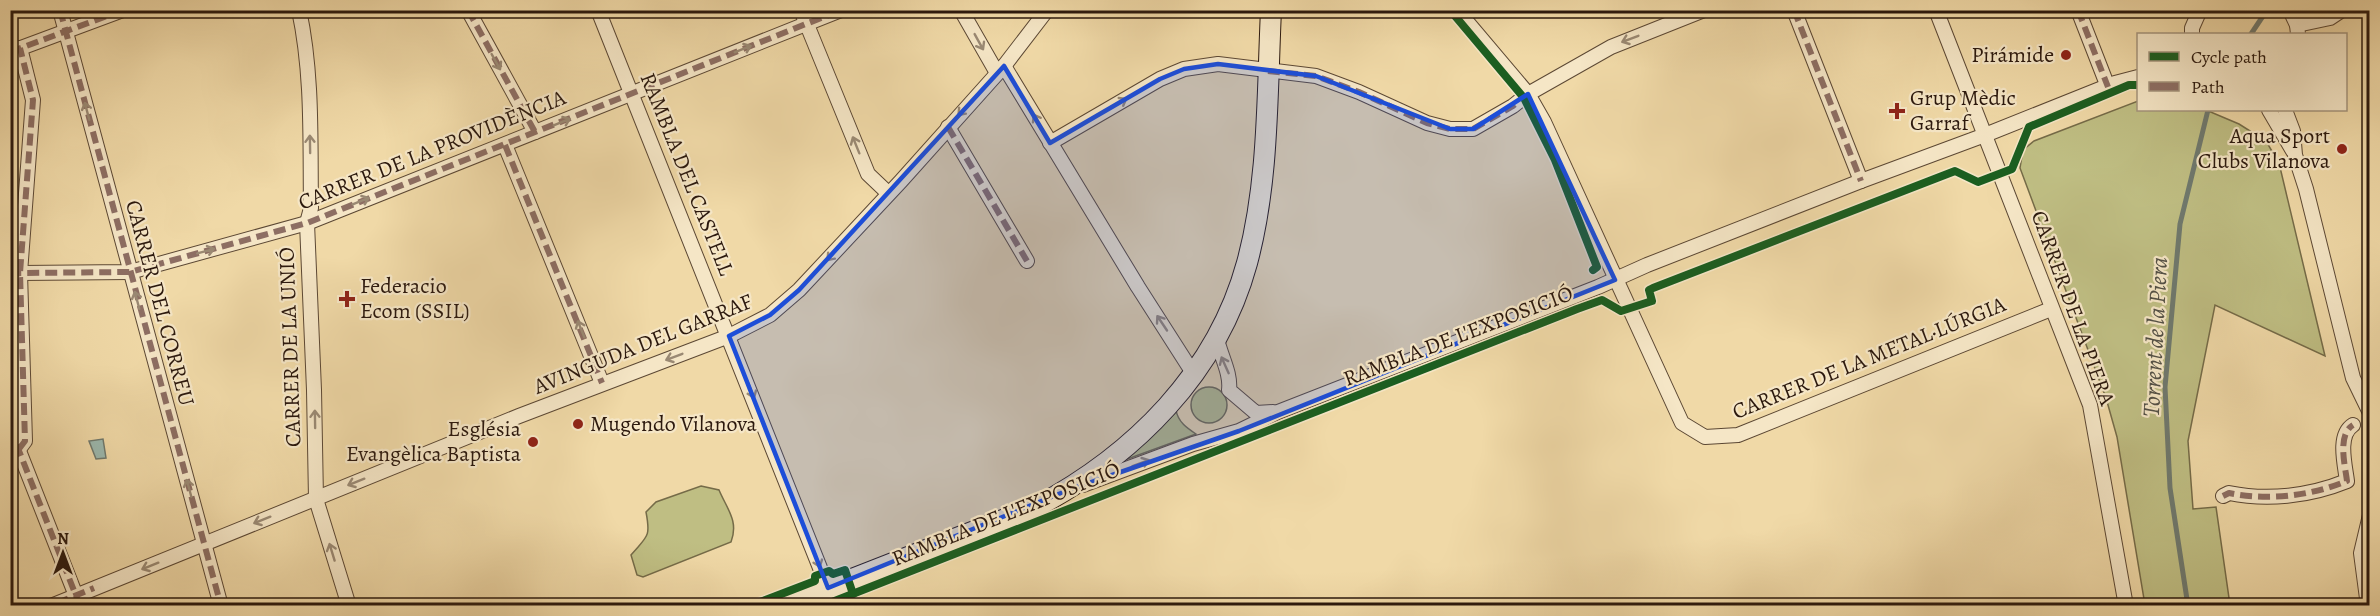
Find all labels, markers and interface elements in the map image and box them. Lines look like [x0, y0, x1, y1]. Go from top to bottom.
one-way arrow [973, 33, 985, 50]
legend [2137, 33, 2347, 111]
one-way arrow [1622, 35, 1640, 46]
place label: Pirámide [1971, 40, 2054, 70]
one-way arrow [734, 43, 752, 54]
text: Cycle path [2191, 45, 2267, 69]
marker: Pirámide [2059, 48, 2073, 62]
one-way arrow [490, 53, 502, 70]
street label: RAMBLA DEL CASTELL [633, 68, 742, 281]
text: Path [2191, 75, 2225, 99]
street label: CARRER DE LA PROVIDÈNCIA [294, 82, 571, 217]
place label: Grup Mèdic Garraf [1910, 83, 2016, 138]
one-way arrow [1110, 96, 1127, 108]
one-way arrow [957, 101, 971, 116]
one-way arrow [81, 102, 92, 121]
marker: Grup Mèdic Garraf [1888, 102, 1906, 120]
one-way arrow [1032, 114, 1044, 131]
one-way arrow [552, 115, 571, 126]
place label: Aqua Sport Clubs Vilanova [2198, 121, 2331, 176]
one-way arrow [304, 135, 315, 155]
one-way arrow [850, 137, 861, 155]
marker: Aqua Sport Clubs Vilanova [2335, 142, 2349, 156]
one-way arrow [352, 195, 370, 206]
street label: CARRER DEL CORREU [118, 197, 202, 409]
street label: CARRER DE LA PIERA [2024, 206, 2123, 411]
one-way arrow [197, 245, 216, 256]
one-way arrow [826, 246, 840, 261]
street label: CARRER DE LA UNIÓ [272, 247, 308, 447]
water label: Torrent de la Piera [2135, 256, 2175, 418]
place label: Federacio Ecom (SSIL) [360, 271, 470, 326]
street label: RAMBLA DE L'EXPOSICIÓ [1339, 278, 1577, 394]
street label: AVINGUDA DEL GARRAF [528, 286, 757, 402]
street label: CARRER DE LA METAL·LÚRGIA [1728, 289, 2011, 427]
one-way arrow [131, 290, 142, 309]
marker: Federacio Ecom (SSIL) [338, 290, 356, 308]
one-way arrow [1156, 316, 1168, 332]
one-way arrow [575, 320, 586, 339]
one-way arrow [665, 352, 684, 363]
one-way arrow [1219, 356, 1230, 374]
one-way arrow [746, 381, 757, 399]
place label: Mugendo Vilanova [590, 409, 758, 439]
one-way arrow [309, 410, 320, 430]
place label: Església Evangèlica Baptista [346, 414, 522, 469]
marker: Mugendo Vilanova [571, 417, 585, 431]
marker: Església Evangèlica Baptista [526, 435, 540, 449]
street label: RAMBLA DE L'EXPOSICIÓ [887, 454, 1125, 574]
one-way arrow [1131, 457, 1150, 468]
one-way arrow [347, 477, 366, 488]
one-way arrow [182, 479, 194, 498]
one-way arrow [253, 515, 272, 526]
north arrow [33, 523, 93, 583]
text: N [57, 528, 69, 550]
one-way arrow [326, 543, 337, 562]
one-way arrow [813, 549, 824, 568]
one-way arrow [141, 561, 160, 572]

